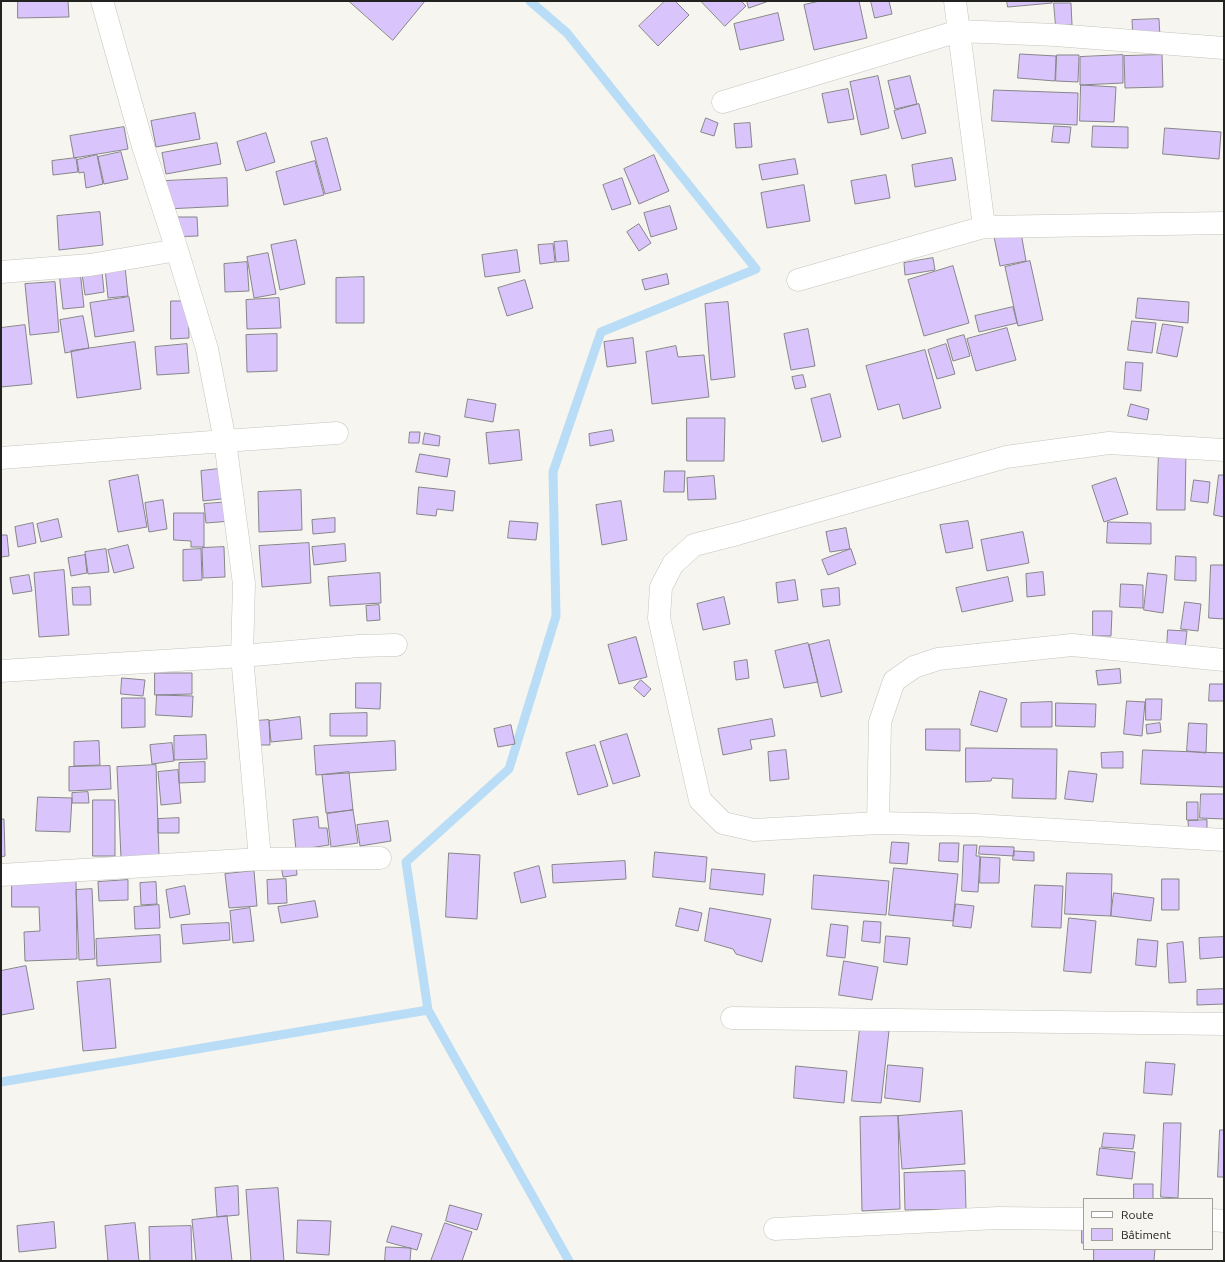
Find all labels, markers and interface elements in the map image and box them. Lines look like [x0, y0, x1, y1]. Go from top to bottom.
legend [1083, 1198, 1213, 1250]
text: Route [1121, 1208, 1154, 1221]
text: Bâtiment [1121, 1228, 1171, 1241]

